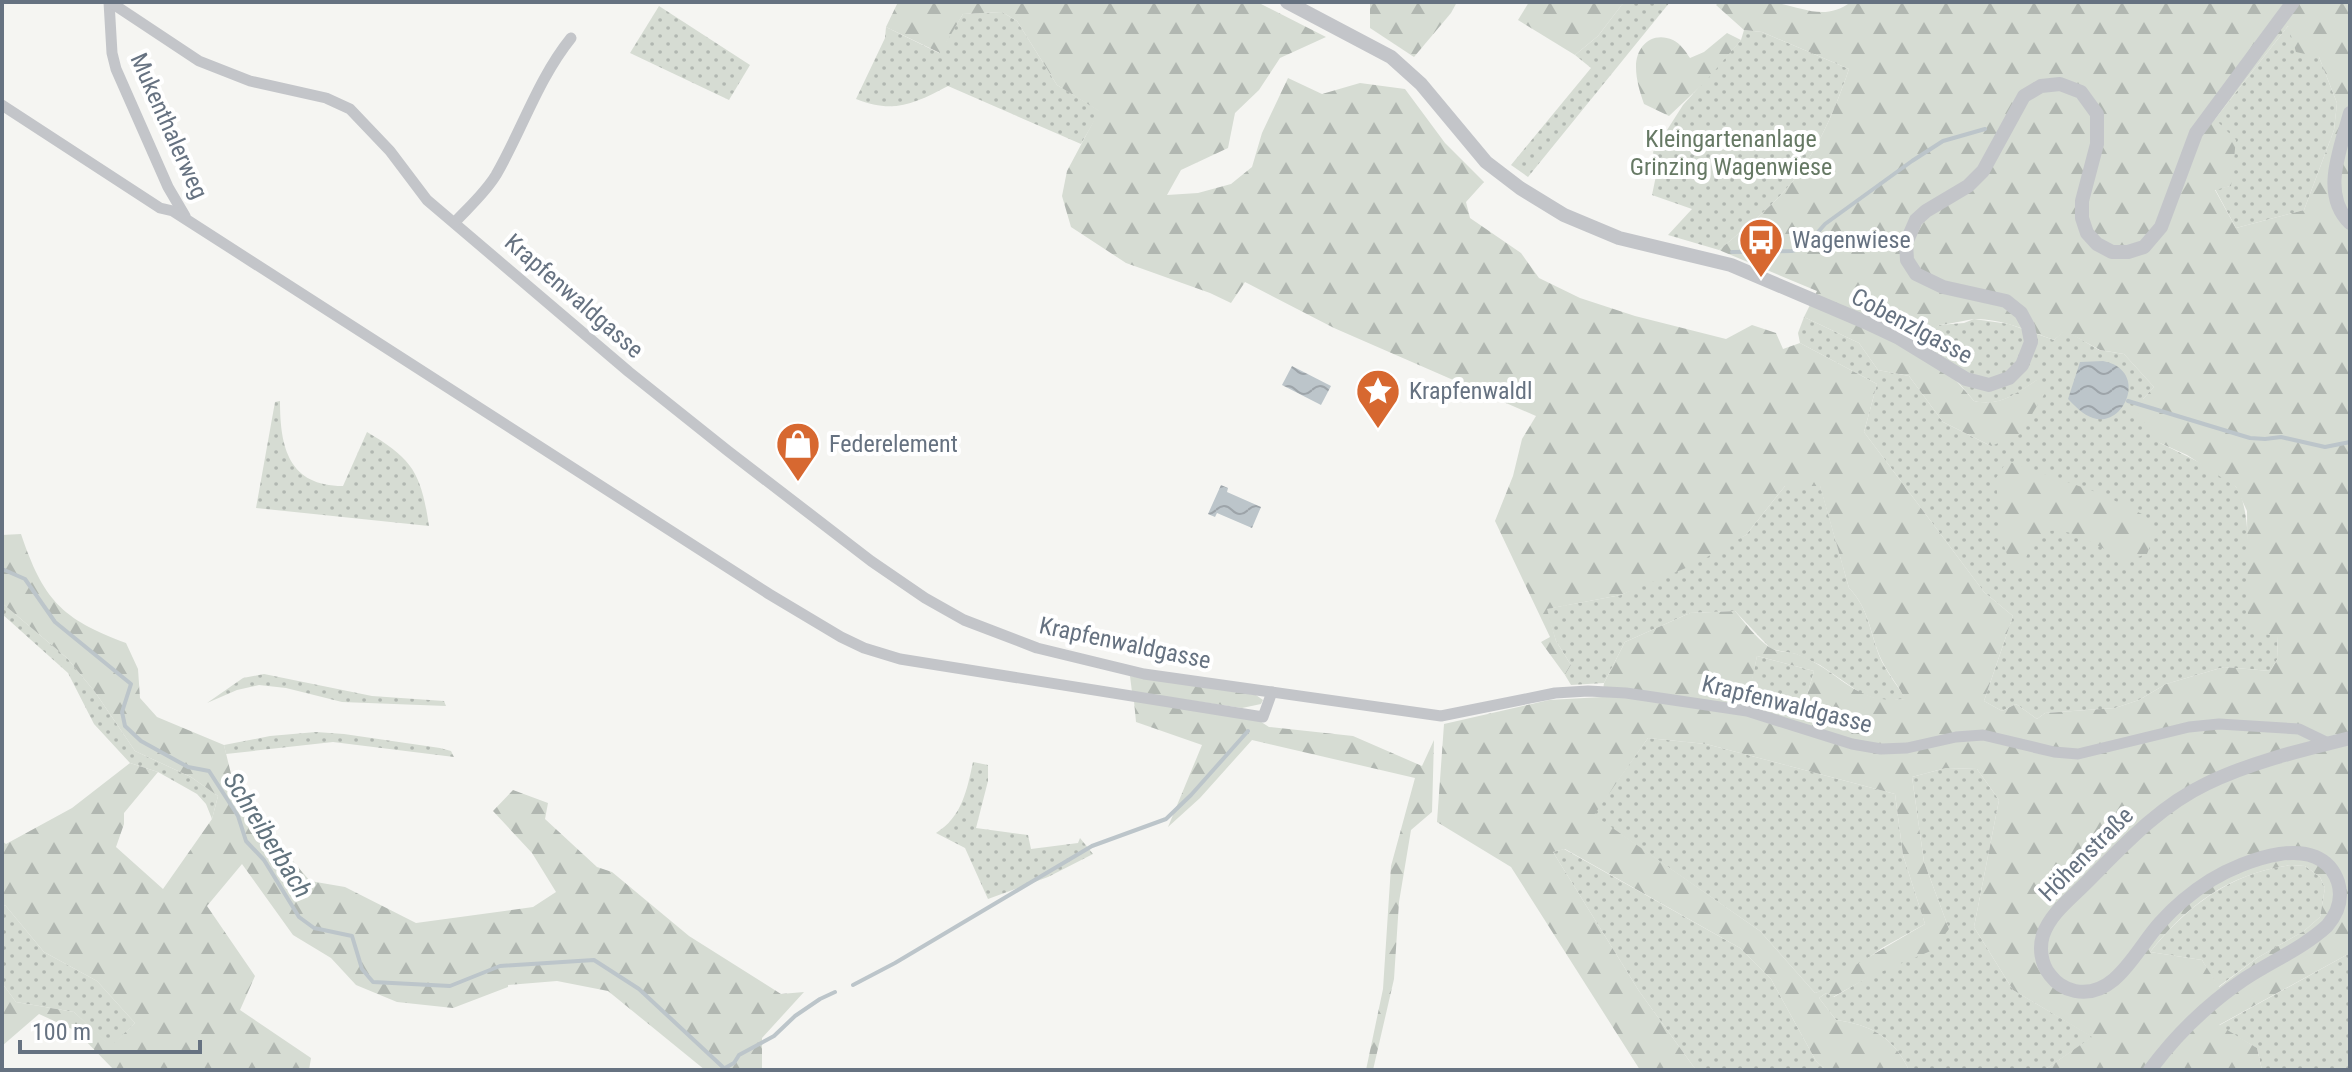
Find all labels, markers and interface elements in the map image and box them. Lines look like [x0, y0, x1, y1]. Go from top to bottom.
street label: Mukenthalerweg [124, 49, 214, 203]
park label: Kleingartenanlage Grinzing Wagenwiese [1630, 125, 1832, 181]
bus stop icon: Wagenwiese [1737, 216, 1785, 279]
place label: Wagenwiese [1792, 226, 1911, 254]
street label: Krapfenwaldgasse [499, 228, 649, 364]
street label: Cobenzlgasse [1847, 282, 1977, 370]
place icon: Krapfenwaldl [1354, 367, 1402, 430]
place label: Krapfenwaldl [1409, 377, 1532, 405]
shop icon: Federelement [774, 420, 822, 483]
place label: Federelement [829, 430, 958, 458]
street label: Krapfenwaldgasse [1037, 611, 1213, 675]
street label: Krapfenwaldgasse [1699, 669, 1875, 739]
water label: Schreiberbach [218, 767, 318, 903]
street label: Höhenstraße [2033, 801, 2139, 907]
scale bar [20, 1004, 200, 1054]
text: 100 m [32, 1018, 91, 1046]

